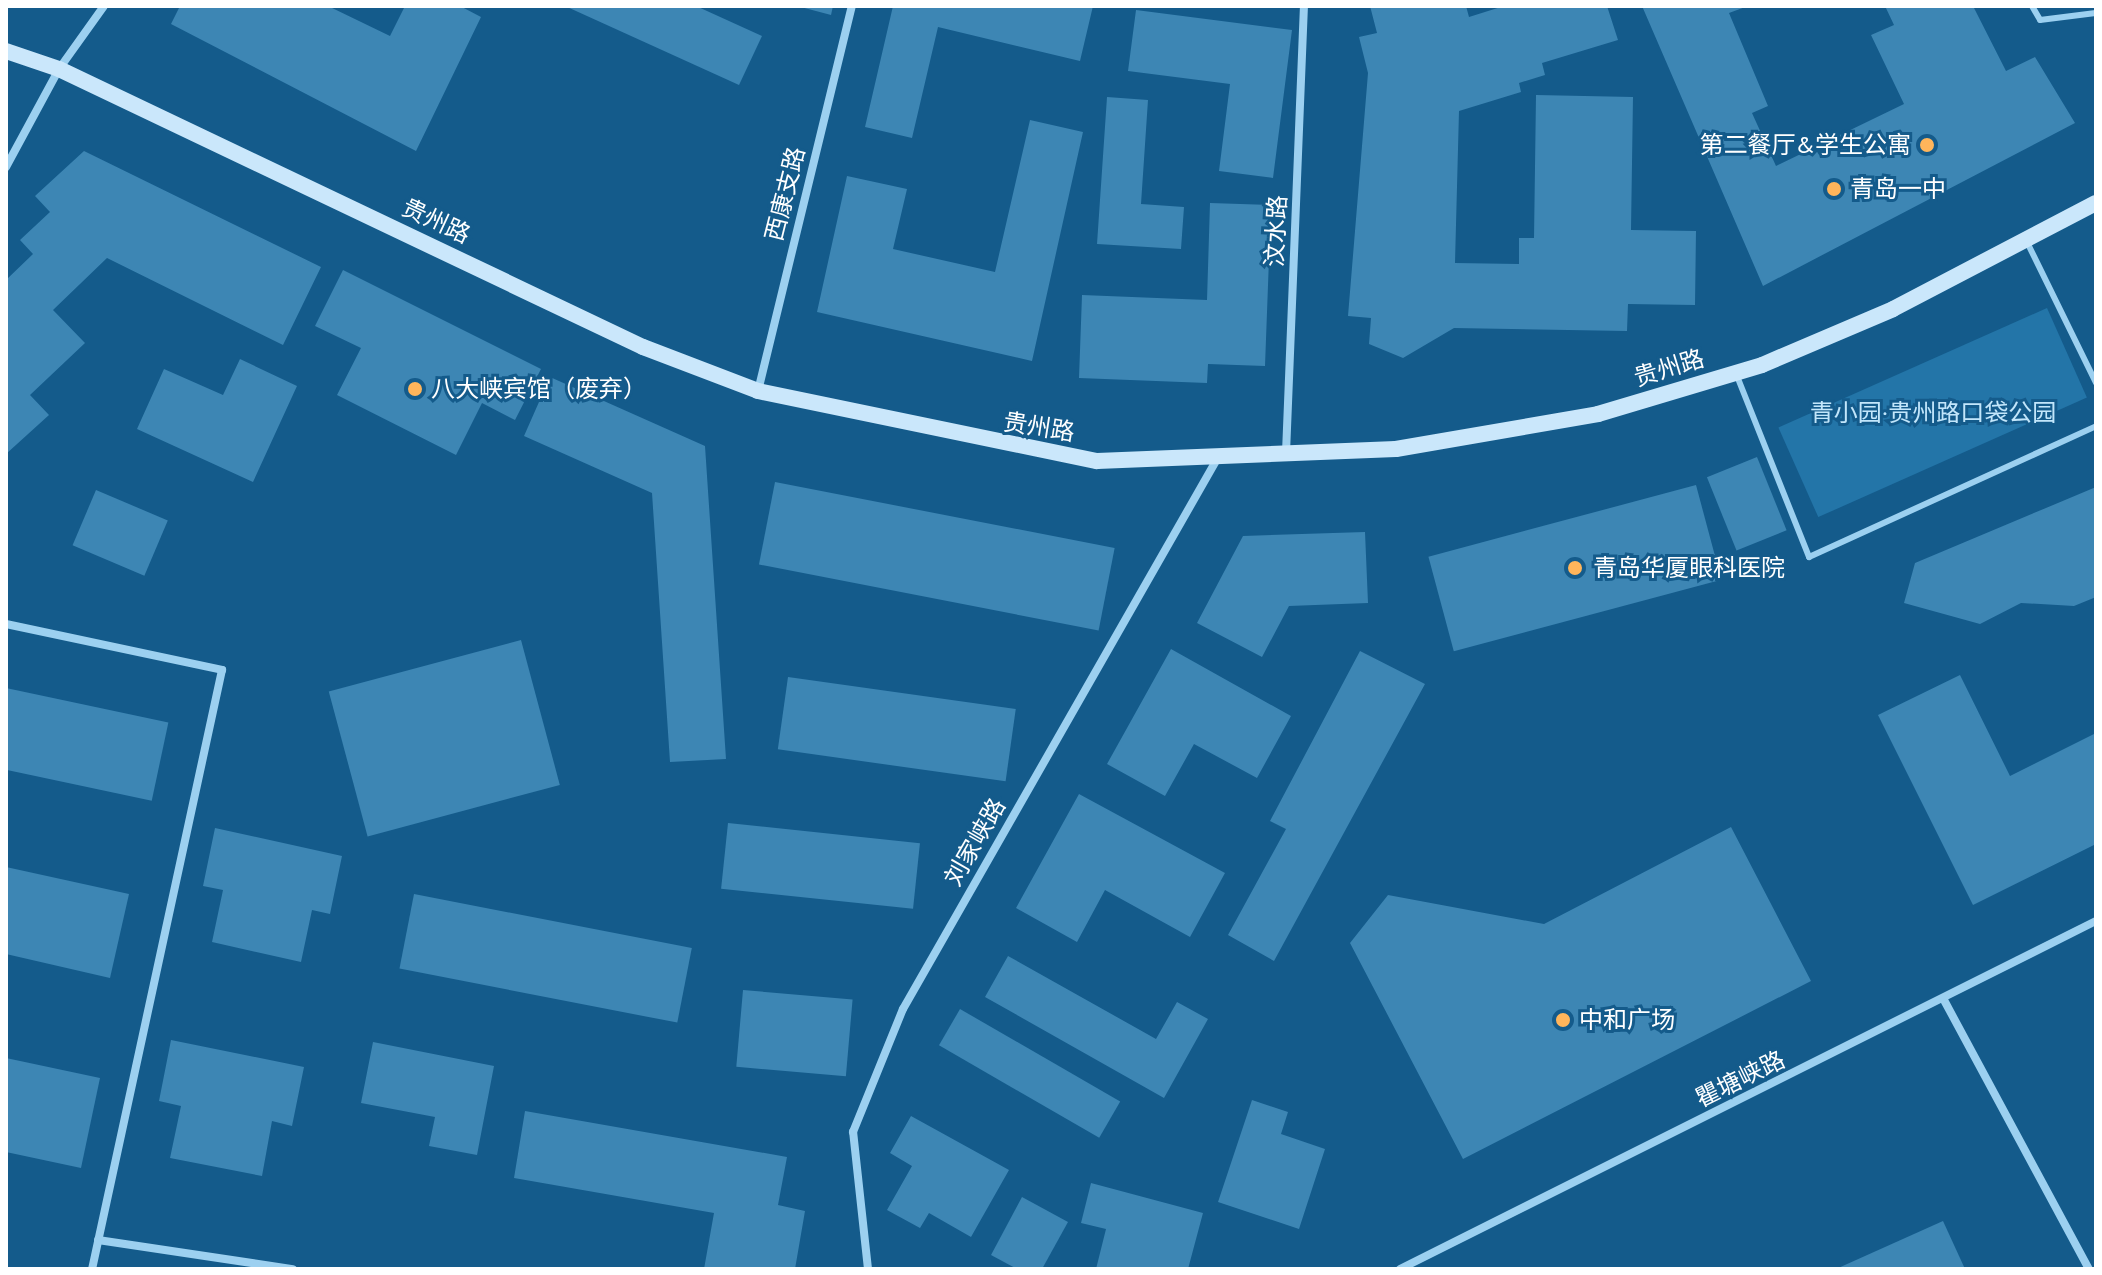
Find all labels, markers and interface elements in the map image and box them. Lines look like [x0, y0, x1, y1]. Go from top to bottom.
place label: 第二餐厅&学生公寓 [1699, 131, 1911, 159]
marker: 第二餐厅&学生公寓 [1918, 136, 1936, 154]
street label: 西康支路 [759, 144, 811, 244]
place label: 青岛一中 [1850, 175, 1946, 203]
marker: 青岛一中 [1825, 180, 1843, 198]
street label: 贵州路 [397, 193, 475, 249]
street label: 汶水路 [1260, 194, 1292, 268]
street label: 贵州路 [1630, 344, 1708, 392]
place label: 八大峡宾馆（废弃） [431, 375, 647, 403]
marker: 八大峡宾馆（废弃） [406, 380, 424, 398]
park label: 青小园·贵州路口袋公园 [1810, 399, 2056, 427]
street label: 贵州路 [1001, 407, 1077, 447]
place label: 青岛华厦眼科医院 [1593, 554, 1785, 582]
marker: 青岛华厦眼科医院 [1564, 557, 1586, 579]
street label: 刘家峡路 [939, 793, 1011, 891]
place label: 中和广场 [1579, 1006, 1675, 1034]
marker: 中和广场 [1554, 1011, 1572, 1029]
street label: 瞿塘峡路 [1691, 1045, 1789, 1113]

